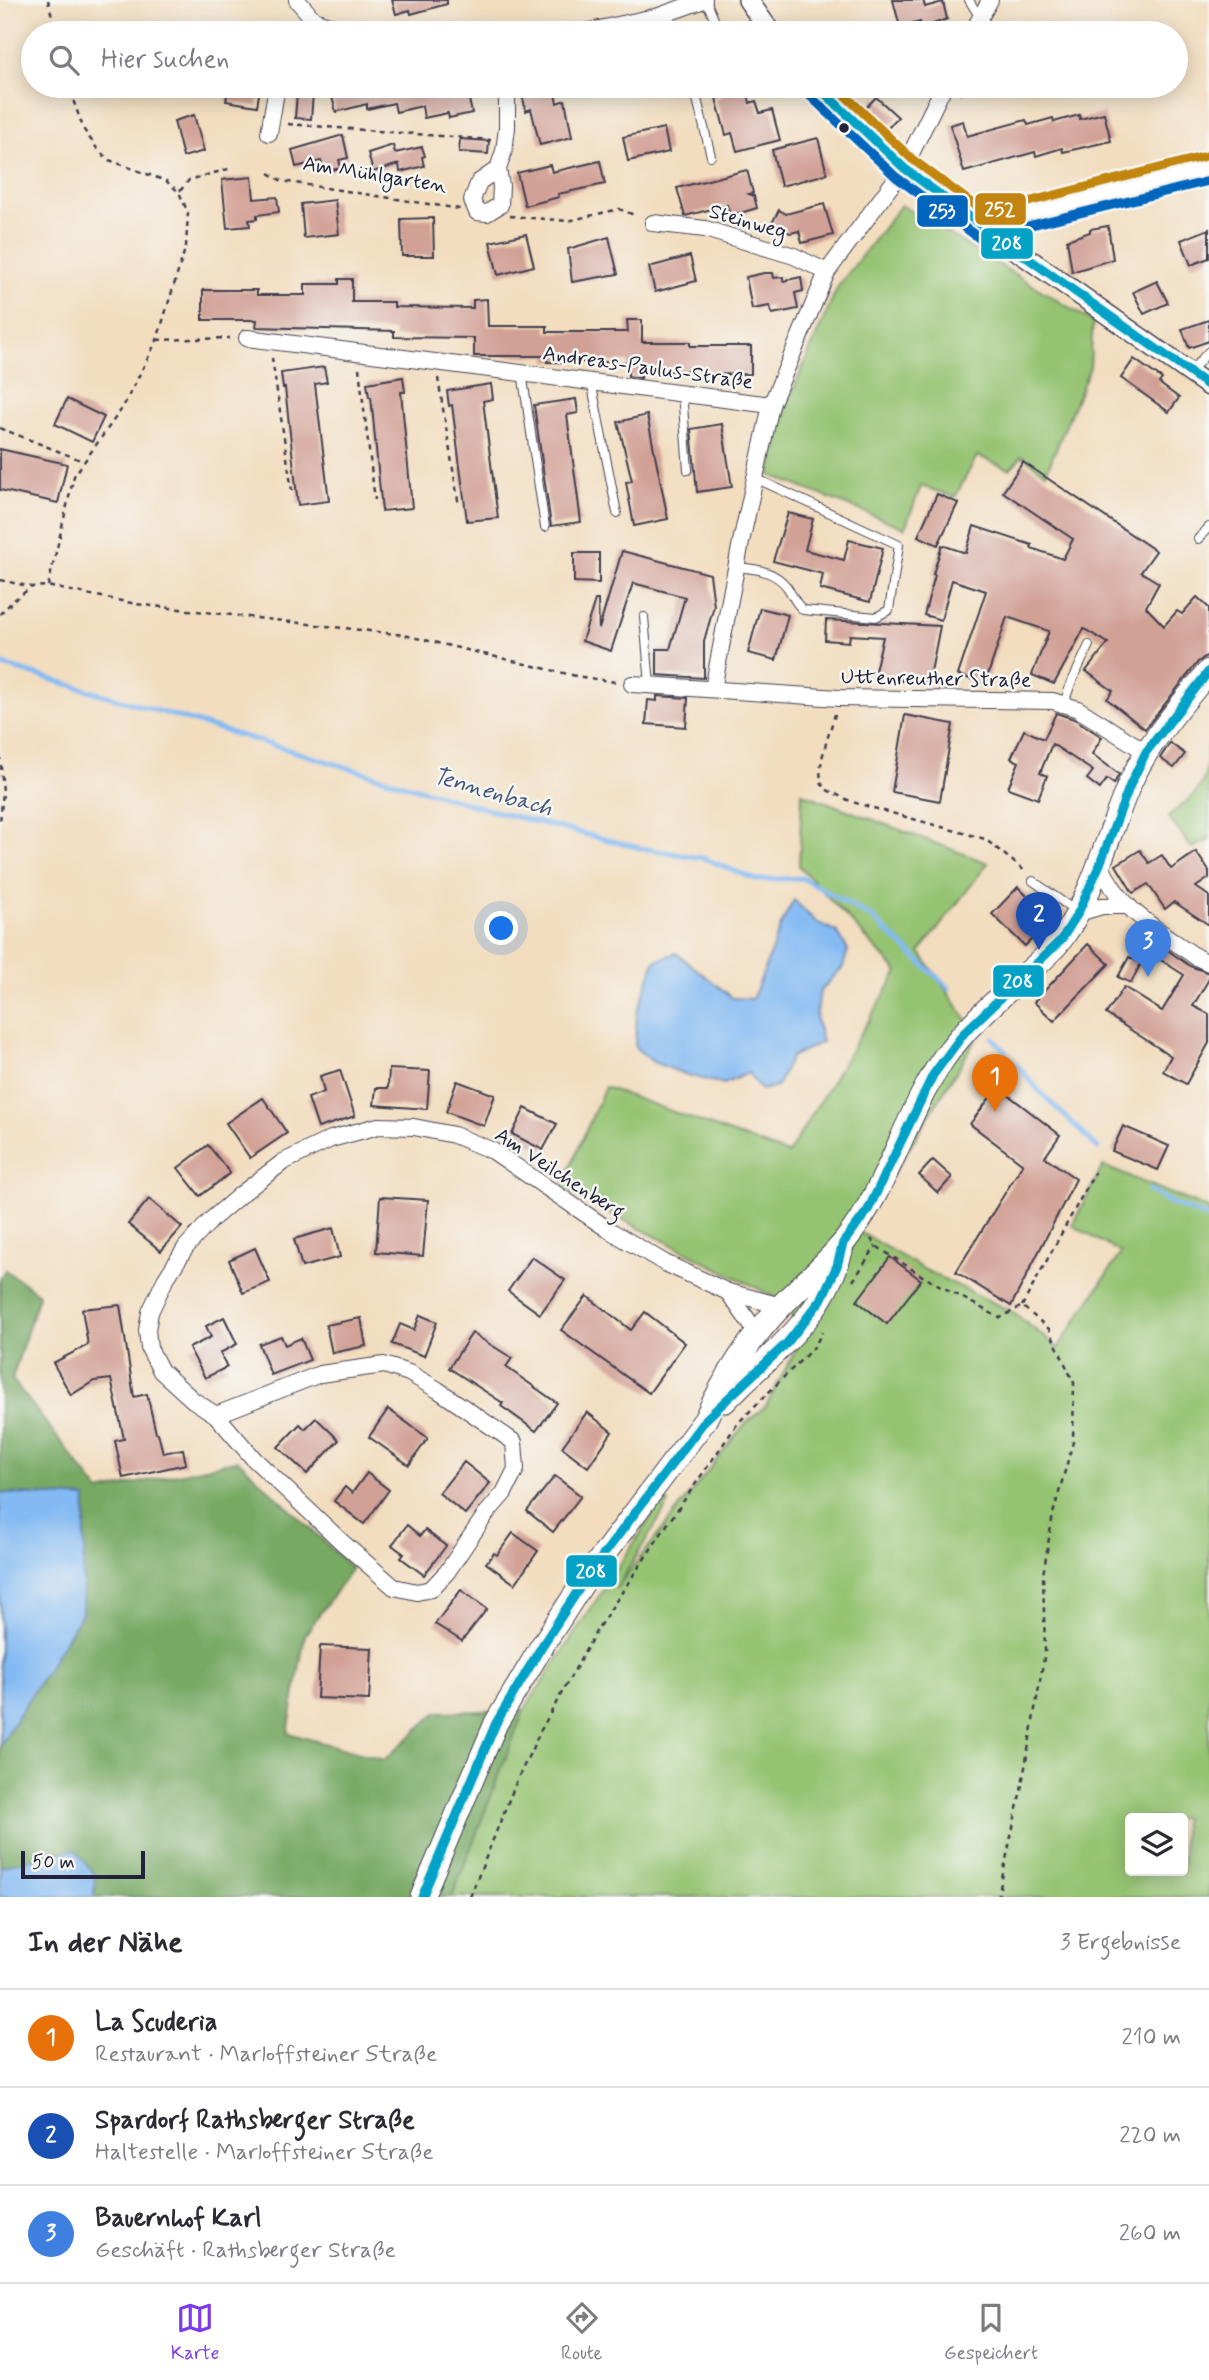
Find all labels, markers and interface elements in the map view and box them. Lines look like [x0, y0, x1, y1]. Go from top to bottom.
search box [21, 21, 1188, 98]
icon: search [45, 41, 83, 79]
text: Hier suchen [101, 43, 229, 77]
unlabelled marker [837, 121, 851, 135]
street label: Am Mühlgarten [301, 150, 449, 201]
line badge: 252 [974, 192, 1027, 226]
line badge: 253 [916, 194, 969, 228]
street label: Steinweg [705, 198, 790, 247]
text: 252 [985, 198, 1016, 223]
text: 253 [928, 200, 956, 225]
line badge: 208 [980, 227, 1034, 260]
text: 208 [992, 232, 1022, 257]
street label: Andreas-Paulus-Straße [541, 339, 755, 397]
street label: Uttenreuther Straße [841, 663, 1031, 695]
water label: Tennenbach [429, 762, 556, 824]
pin: 2 [1016, 892, 1062, 950]
your location [484, 911, 518, 945]
pin: 3 [1125, 919, 1171, 977]
line badge: 208 [992, 964, 1045, 998]
text: 208 [1003, 970, 1033, 995]
pin: 1 [972, 1054, 1018, 1112]
street label: Am Veilchenberg [488, 1121, 630, 1228]
line badge: 208 [565, 1554, 618, 1588]
text: 208 [576, 1560, 606, 1585]
map controls [1125, 1813, 1188, 1876]
button: layers [1125, 1813, 1188, 1876]
scale bar [21, 1848, 145, 1880]
text: 50 m [32, 1850, 75, 1875]
text: In der Nähe [28, 1923, 183, 1962]
text: 3 Ergebnisse [1060, 1928, 1181, 1958]
text: La Scuderia [95, 2006, 217, 2040]
text: 1 [46, 2023, 56, 2053]
text: 210 m [1121, 2023, 1181, 2053]
text: Restaurant · Marloffsteiner Straße [95, 2040, 437, 2070]
text: Spardorf Rathsberger Straße [95, 2104, 415, 2138]
text: 2 [45, 2121, 57, 2151]
text: 220 m [1119, 2121, 1181, 2151]
text: Haltestelle · Marloffsteiner Straße [95, 2138, 434, 2168]
text: Bauernhof Karl [95, 2202, 262, 2236]
text: 3 [46, 2219, 56, 2249]
text: 260 m [1119, 2219, 1181, 2249]
text: Geschäft · Rathsberger Straße [95, 2236, 396, 2266]
tab: Karte [171, 2299, 219, 2366]
tab: Route [561, 2299, 602, 2366]
tab: Gespeichert [944, 2299, 1038, 2366]

